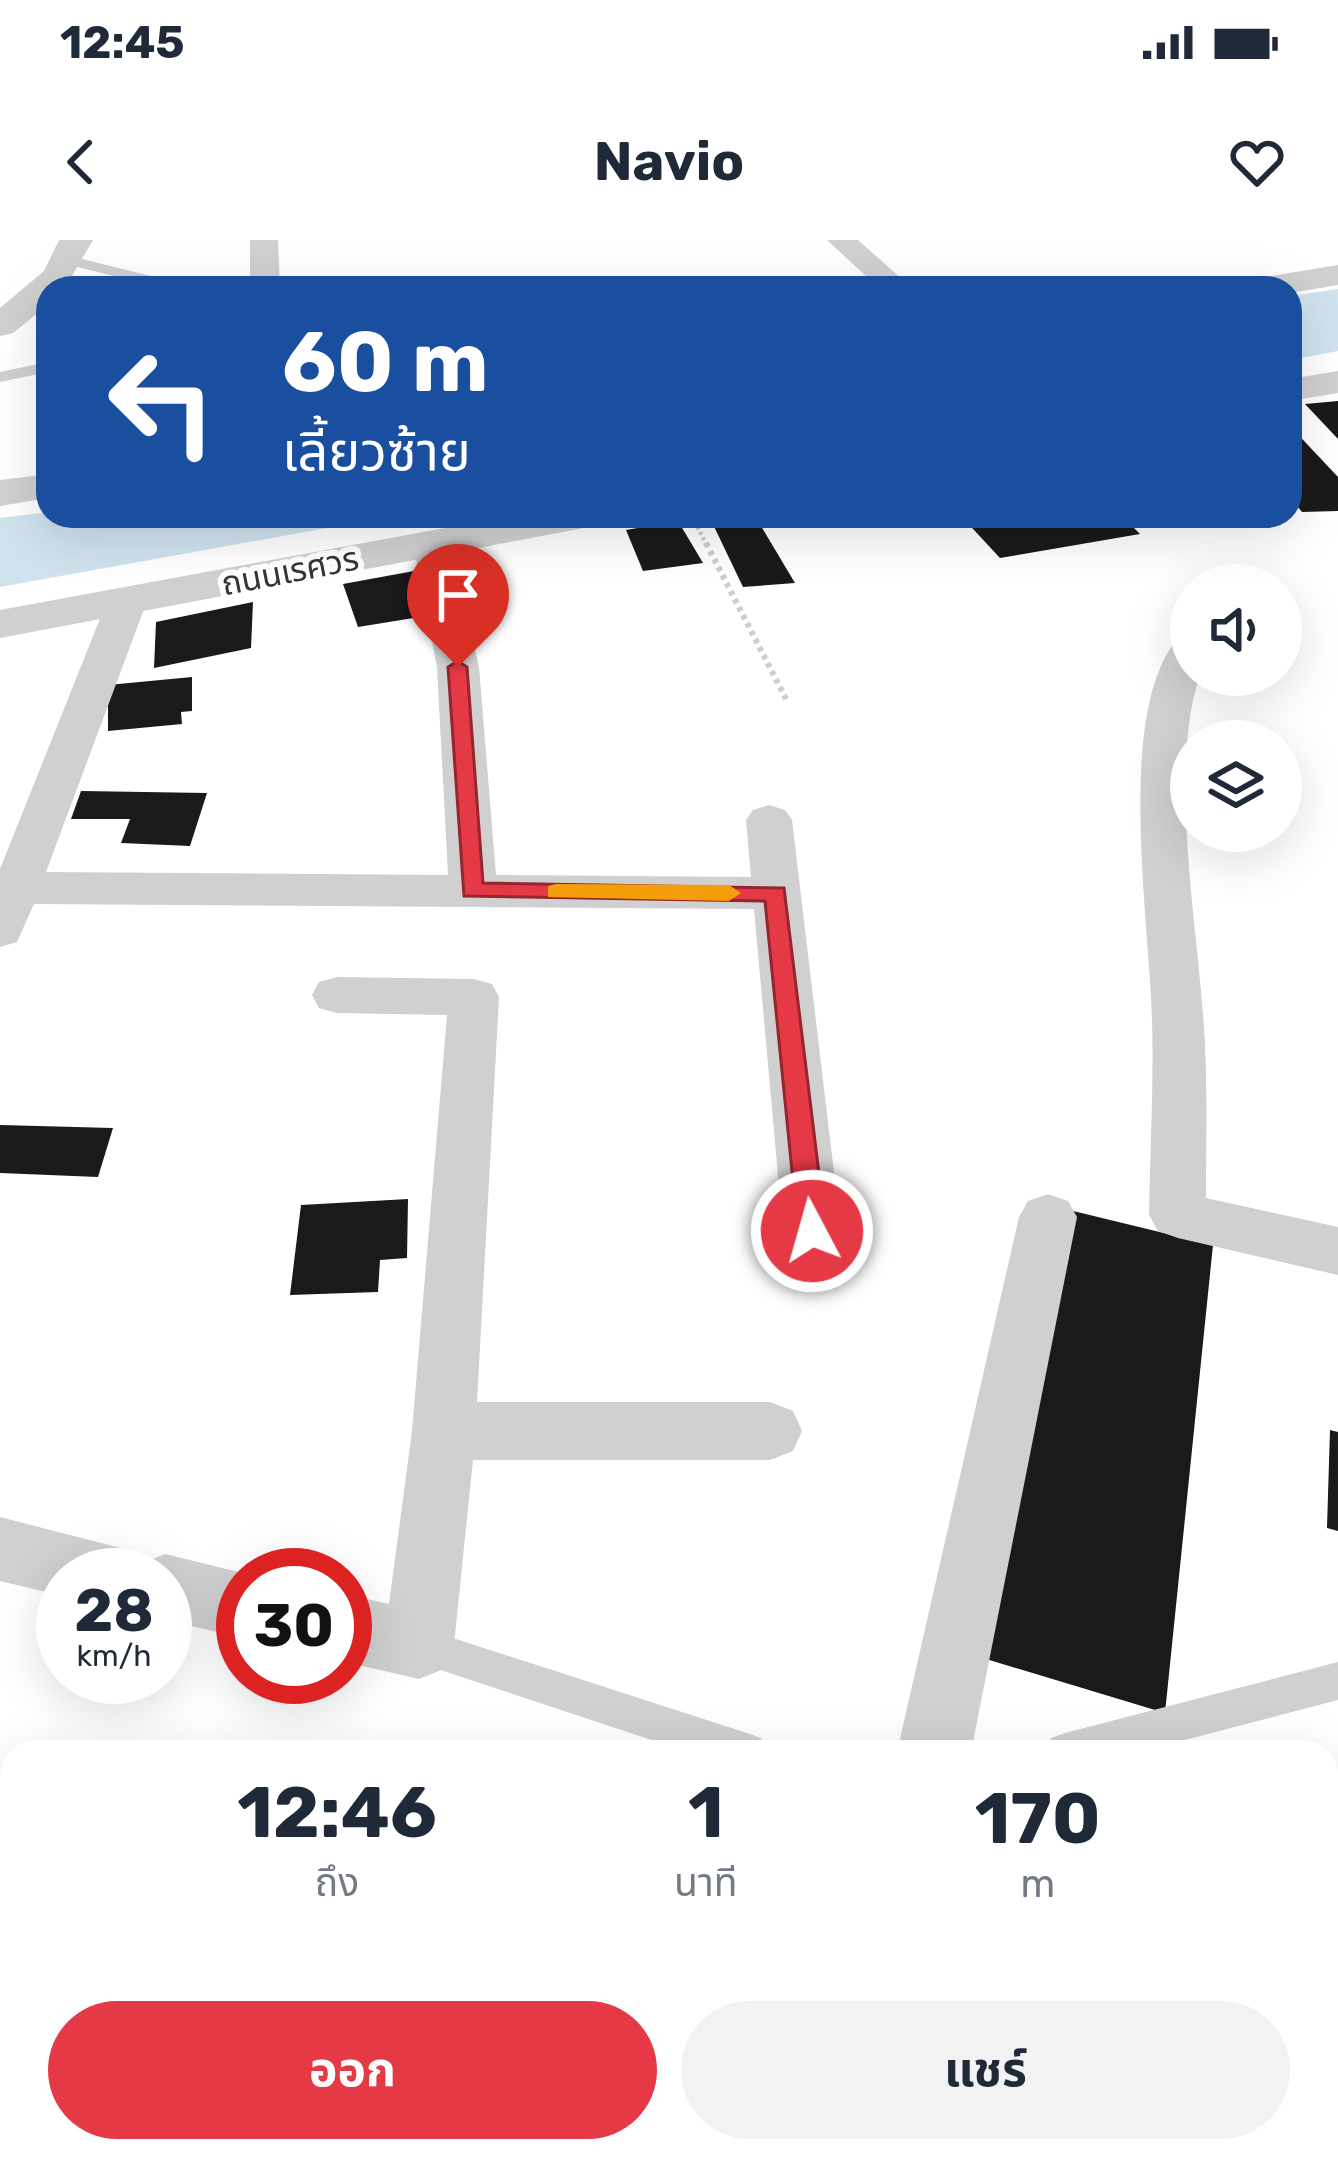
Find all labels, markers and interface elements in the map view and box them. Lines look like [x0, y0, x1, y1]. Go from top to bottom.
text: 12:45 [60, 16, 185, 69]
icon: back [48, 129, 114, 195]
icon: heart [1224, 129, 1290, 195]
text: Navio [594, 130, 744, 194]
text: 60 m [282, 312, 489, 412]
icon: left [84, 324, 240, 480]
text: เลี้ยวซ้าย [282, 420, 471, 484]
street label: ถนนเรศวร [218, 539, 362, 603]
pin [407, 544, 509, 667]
icon: arrive [425, 562, 491, 628]
map controls [1170, 564, 1302, 852]
button: sound [1170, 564, 1302, 696]
button: layers [1170, 720, 1302, 852]
position arrow [749, 1168, 875, 1294]
speed limit sign: 30 [216, 1548, 372, 1704]
text: 28 [74, 1575, 154, 1646]
text: km/h [77, 1638, 151, 1674]
text: 12:46 [237, 1770, 437, 1855]
text: 1 [688, 1770, 724, 1855]
text: 170 [975, 1776, 1101, 1861]
text: ถึง [315, 1860, 359, 1906]
text: นาที [674, 1860, 738, 1906]
text: m [1020, 1861, 1055, 1907]
button: ออก [48, 2001, 657, 2139]
button: แชร์ [681, 2001, 1290, 2139]

